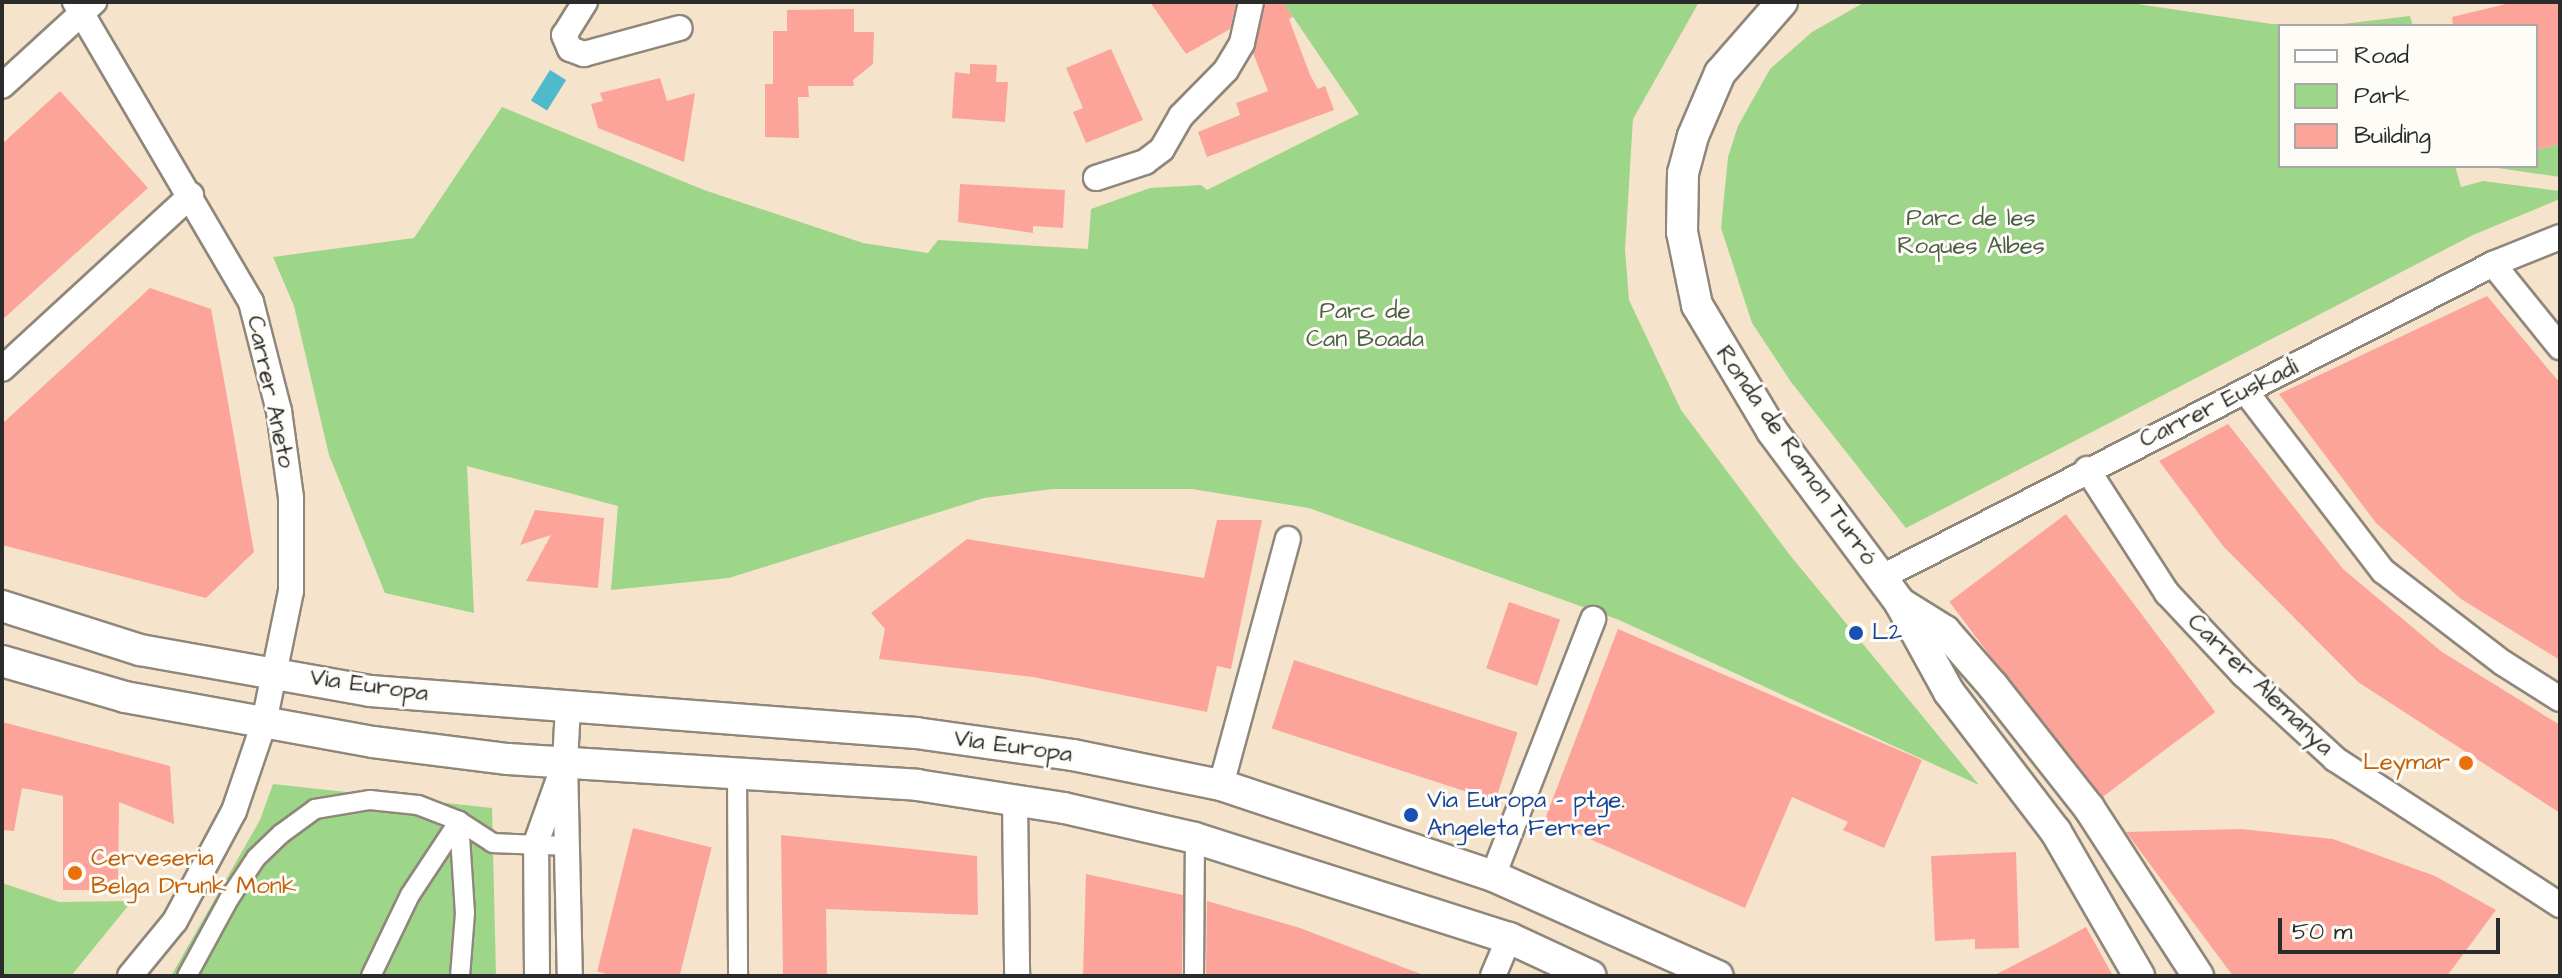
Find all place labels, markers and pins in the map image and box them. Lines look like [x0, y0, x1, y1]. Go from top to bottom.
place label: L2 [1872, 619, 1902, 647]
marker: L2 [1847, 624, 1865, 642]
place label: Leymar [2363, 749, 2450, 777]
marker: Leymar [2457, 754, 2475, 772]
place label: Via Europa - ptge. Angeleta Ferrer [1427, 787, 1625, 843]
marker: Via Europa - ptge. Angeleta Ferrer [1402, 806, 1420, 824]
place label: Cerveseria Belga Drunk Monk [91, 845, 296, 901]
marker: Cerveseria Belga Drunk Monk [66, 864, 84, 882]

